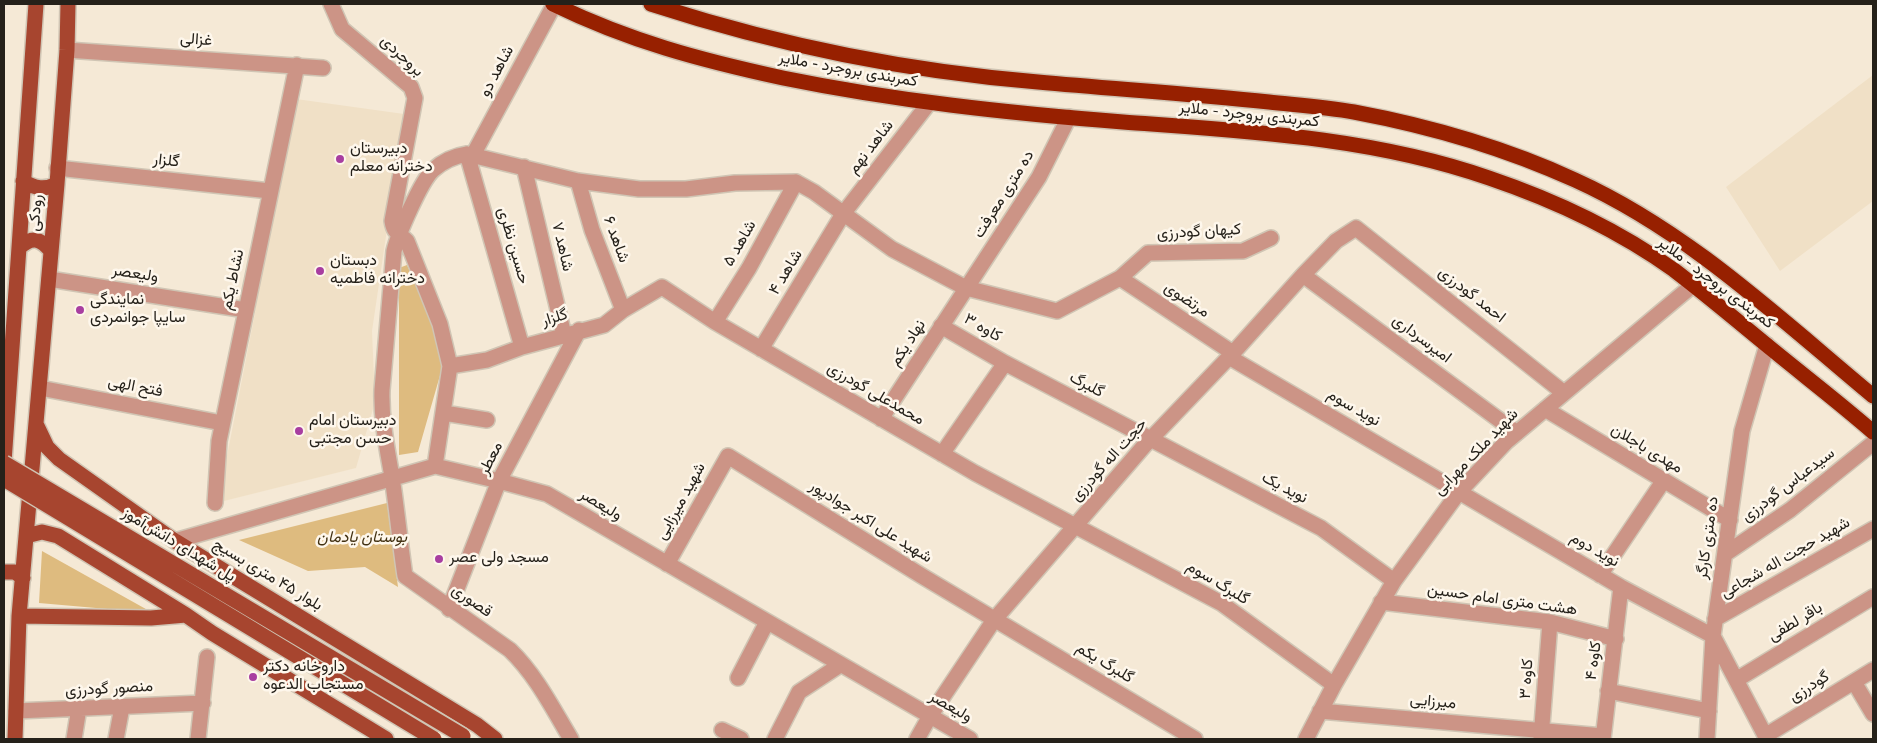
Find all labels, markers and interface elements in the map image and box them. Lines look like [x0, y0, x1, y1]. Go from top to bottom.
street label: غزالی [179, 30, 213, 52]
street label: بروجردی [375, 32, 427, 82]
street label: شاهد دو [477, 43, 519, 101]
street label: کمربندی بروجرد - ملایر [777, 49, 919, 93]
street label: کمربندی بروجرد - ملایر [1178, 99, 1320, 133]
street label: شاهد نهم [845, 117, 899, 179]
place label: دبیرستان دخترانه معلم [350, 140, 433, 178]
street label: ده متری معرفت [970, 148, 1040, 242]
street label: گلزار [152, 151, 180, 173]
marker: دبیرستان دخترانه معلم [334, 153, 346, 165]
street label: رودکی [26, 194, 48, 232]
street label: حسین نظری [492, 205, 532, 287]
street label: شاهد ۶ [598, 214, 632, 266]
street label: شاهد ۵ [720, 218, 762, 270]
street label: شاهد ۷ [546, 221, 576, 273]
street label: کیهان گودرزی [1156, 221, 1242, 245]
street label: کمربندی بروجرد - ملایر [1653, 234, 1777, 334]
street label: شاهد ۴ [766, 247, 808, 299]
street label: نشاط یکم [218, 248, 250, 312]
place label: دبستان دخترانه فاطمیه [330, 252, 425, 290]
street label: ولیعصر [110, 262, 160, 288]
street label: احمد گودرزی [1434, 264, 1508, 328]
marker: دبستان دخترانه فاطمیه [314, 265, 326, 277]
street label: مرتضوی [1160, 279, 1212, 323]
place label: نمایندگی سایپا جوانمردی [90, 291, 185, 329]
marker: نمایندگی سایپا جوانمردی [74, 304, 86, 316]
street label: گلزار [540, 306, 570, 332]
street label: کاوه ۳ [960, 311, 1004, 347]
street label: امیرسرداری [1388, 312, 1454, 368]
street label: نهاد یکم [887, 317, 931, 371]
street label: محمدعلی گودرزی [823, 359, 927, 431]
street label: گلبرگ [1065, 369, 1107, 403]
street label: فتح الهی [106, 373, 164, 403]
street label: نوید سوم [1323, 386, 1383, 432]
street label: شهید ملک مهرابی [1431, 406, 1523, 500]
place label: دبیرستان امام حسن مجتبی [309, 412, 396, 450]
street label: حجت اله گودرزی [1068, 416, 1152, 506]
street label: مهدی باجلان [1607, 421, 1685, 479]
marker: دبیرستان امام حسن مجتبی [293, 425, 305, 437]
street label: معطر [476, 439, 508, 479]
street label: سیدعباس گودرزی [1739, 445, 1839, 527]
street label: شهید میرزایی [653, 460, 711, 544]
street label: نوید یک [1258, 469, 1310, 509]
street label: شهید علی اکبر جوادپور [805, 478, 935, 568]
street label: ولیعصر [575, 486, 625, 526]
street label: ده متری کارگر [1694, 495, 1724, 581]
street label: پل شهدای دانش‌آموز [118, 505, 238, 587]
street label: شهید حجت اله شجاعی [1718, 514, 1854, 604]
park label: بوستان یادمان [317, 529, 407, 549]
street label: نوید دوم [1566, 529, 1622, 573]
street label: بلوار ۴۵ متری بسیج [209, 536, 325, 616]
place label: مسجد ولی عصر [449, 549, 549, 569]
marker: مسجد ولی عصر [433, 553, 445, 565]
street label: گلبرگ سوم [1182, 558, 1252, 610]
street label: قصوری [447, 581, 495, 623]
street label: هشت متری امام حسین [1426, 581, 1578, 621]
street label: باقر لطفی [1765, 599, 1827, 647]
street label: گلبرگ یکم [1072, 639, 1136, 689]
street label: کاوه ۴ [1583, 640, 1607, 682]
place label: داروخانه دکتر مستجاب الدعوه [263, 658, 364, 696]
street label: کاوه ۳ [1517, 658, 1539, 700]
street label: گودرزی [1786, 668, 1834, 708]
marker: داروخانه دکتر مستجاب الدعوه [247, 671, 259, 683]
street label: منصور گودرزی [64, 678, 154, 702]
street label: ولیعصر [925, 688, 975, 728]
street label: میرزایی [1409, 691, 1457, 715]

